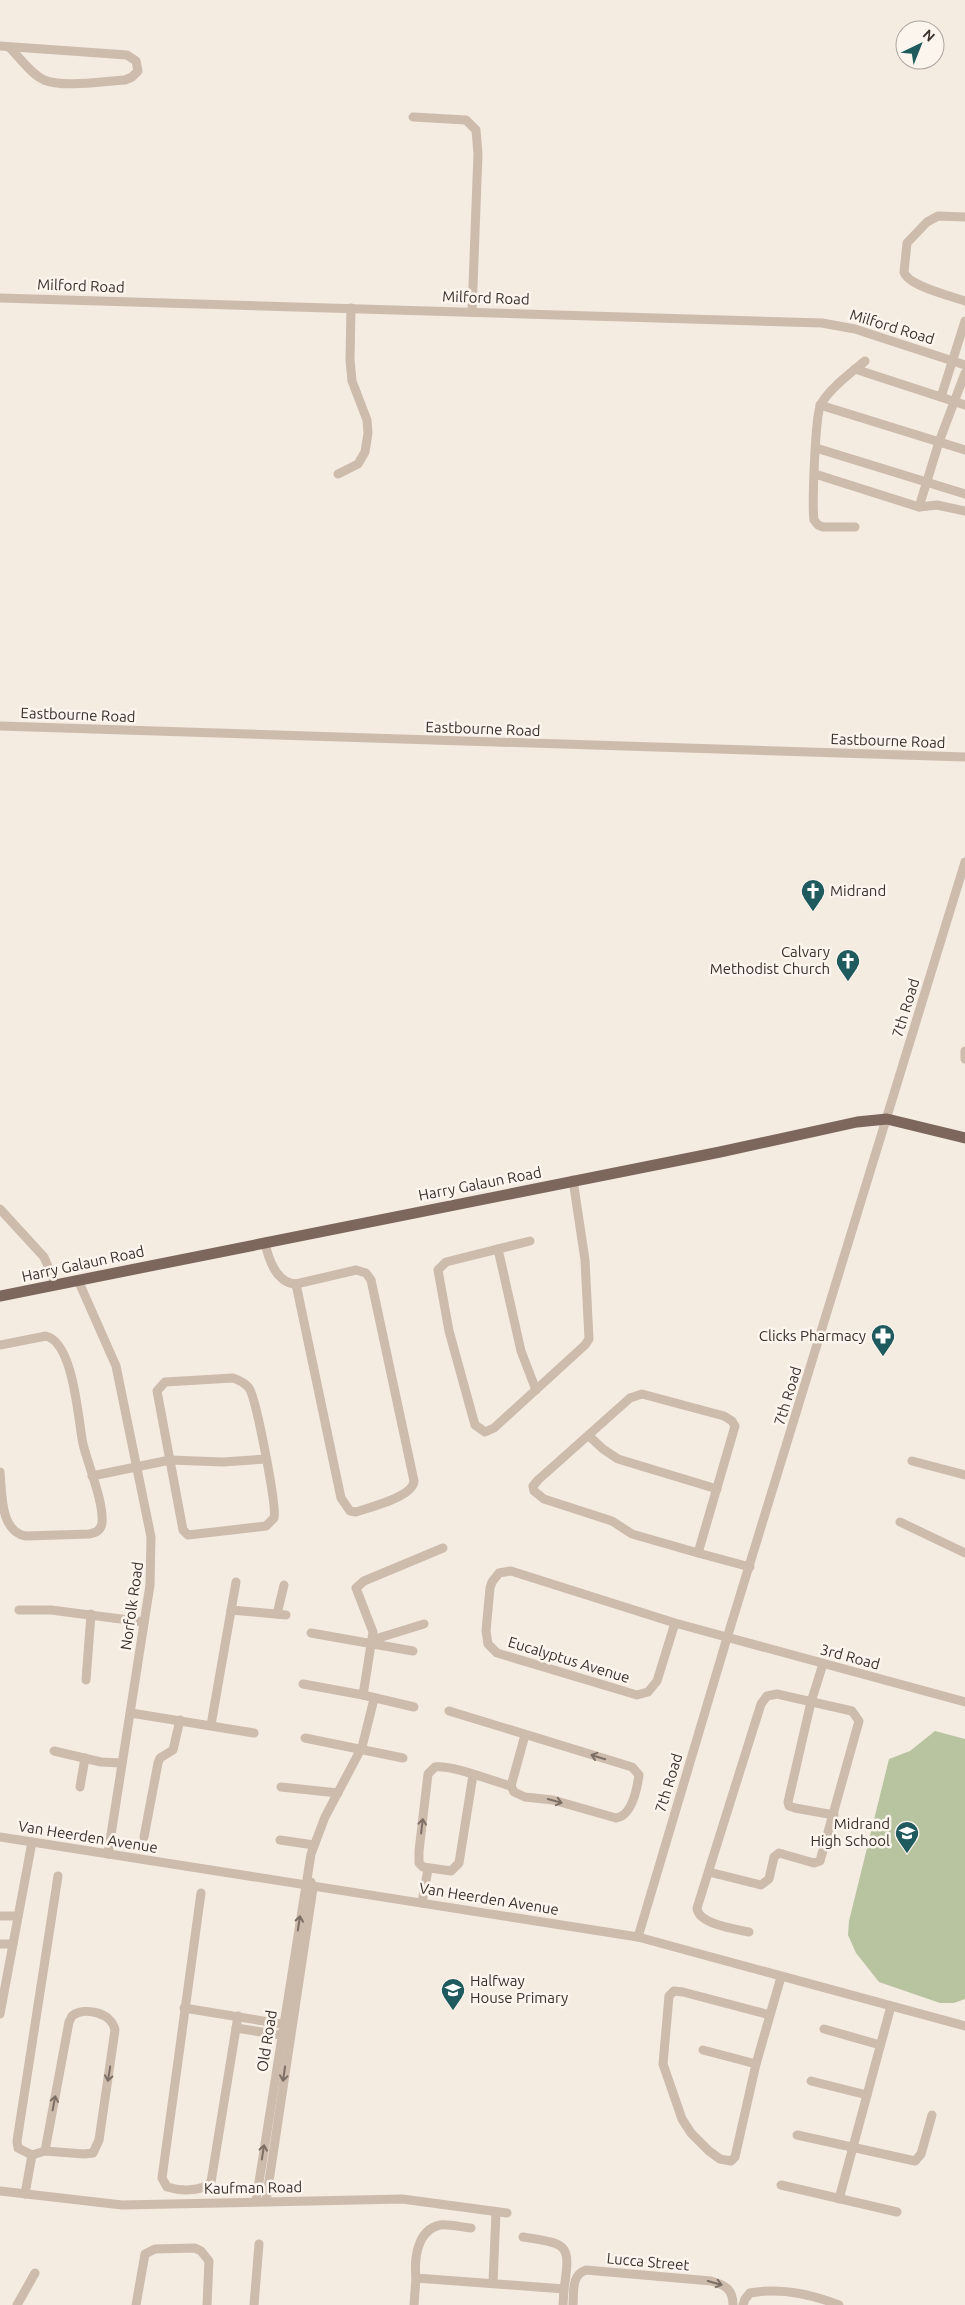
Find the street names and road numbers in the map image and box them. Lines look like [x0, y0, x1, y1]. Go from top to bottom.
street label: Milford Road [37, 275, 125, 296]
street label: Milford Road [442, 287, 530, 308]
street label: Milford Road [848, 306, 936, 347]
street label: Eastbourne Road [20, 704, 136, 725]
street label: Eastbourne Road [425, 718, 541, 739]
street label: Eastbourne Road [830, 730, 946, 751]
street label: 7th Road [888, 976, 923, 1039]
street label: Harry Galaun Road [417, 1163, 543, 1204]
street label: Harry Galaun Road [20, 1242, 146, 1285]
street label: 7th Road [770, 1364, 805, 1427]
street label: Norfolk Road [117, 1561, 146, 1651]
street label: Eucalyptus Avenue [506, 1633, 632, 1686]
street label: 3rd Road [819, 1640, 882, 1673]
street label: 7th Road [651, 1751, 686, 1814]
street label: Van Heerden Avenue [17, 1817, 159, 1856]
street label: Van Heerden Avenue [418, 1879, 560, 1918]
street label: Old Road [253, 2009, 280, 2073]
street label: Kaufman Road [204, 2178, 302, 2197]
street label: Lucca Street [606, 2249, 690, 2274]

